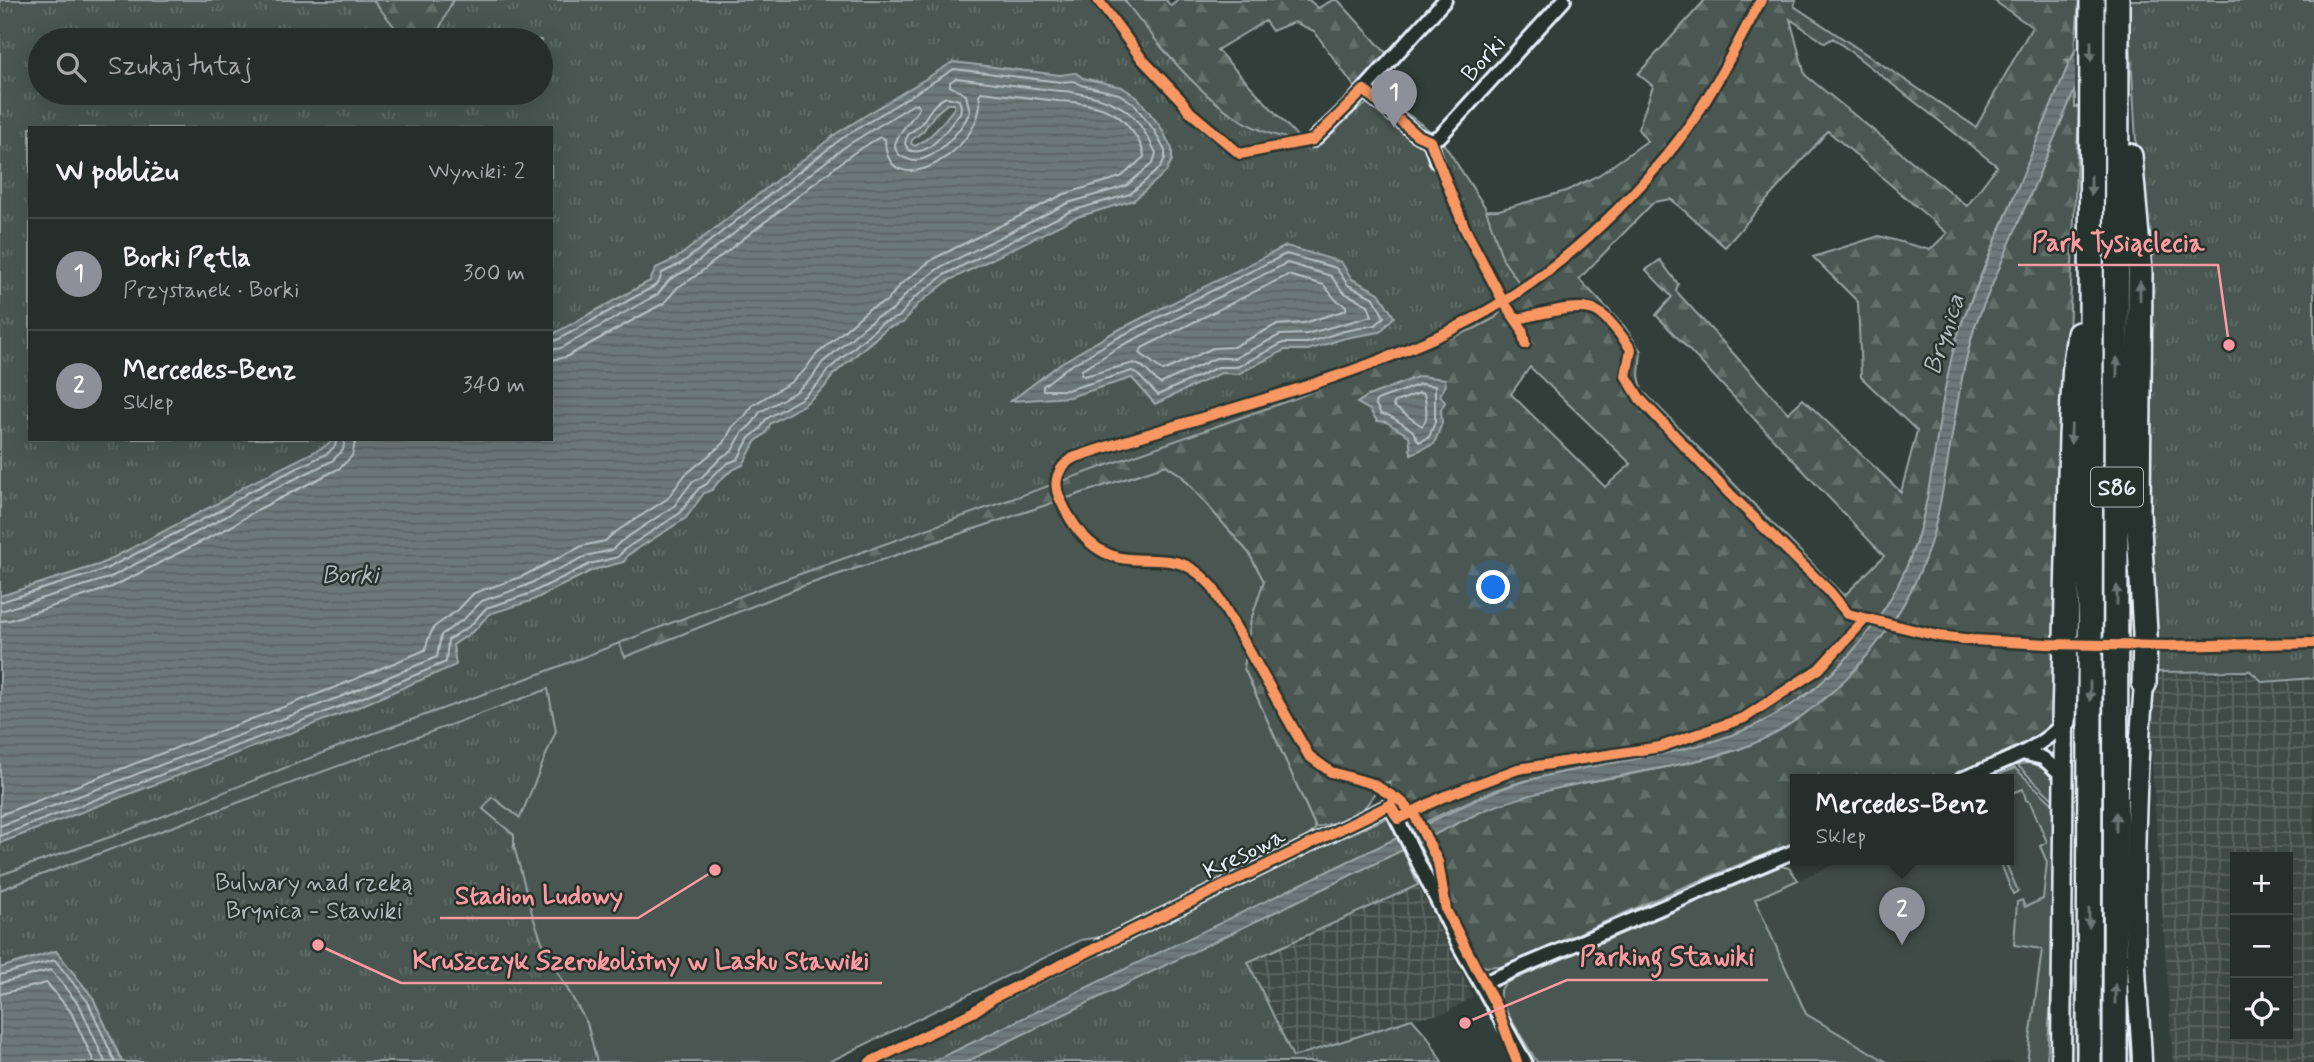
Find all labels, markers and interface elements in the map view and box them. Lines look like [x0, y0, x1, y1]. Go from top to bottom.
search box [28, 28, 553, 105]
street label: Borki [1455, 29, 1513, 89]
one-way arrow [2085, 40, 2097, 62]
icon: search [52, 48, 90, 86]
text: Szukaj tutaj [108, 50, 252, 84]
pin: 1 [1371, 70, 1417, 128]
text: W pobliżu [56, 152, 179, 191]
text: Wyniki: 2 [429, 157, 525, 187]
one-way arrow [2085, 174, 2097, 196]
callout: Park Tysiąclecia [2018, 218, 2218, 265]
text: Park Tysiąclecia [2032, 227, 2206, 261]
text: Borki Pętla [123, 242, 251, 276]
text: 1 [74, 259, 84, 289]
text: 300 m [463, 259, 525, 289]
text: Przystanek · Borki [123, 276, 299, 306]
one-way arrow [2134, 280, 2146, 302]
water label: Brynica [1916, 290, 1974, 379]
text: Mercedes-Benz [123, 354, 296, 388]
one-way arrow [2111, 356, 2123, 378]
text: 2 [73, 371, 85, 401]
text: 340 m [462, 371, 525, 401]
text: Sklep [123, 388, 174, 418]
one-way arrow [2066, 423, 2077, 445]
road number: S86 [2091, 467, 2143, 506]
water label: Borki [321, 559, 381, 593]
your location [1476, 570, 1510, 604]
one-way arrow [2111, 584, 2123, 606]
one-way arrow [2084, 680, 2096, 702]
popup [1790, 774, 2014, 865]
text: Mercedes-Benz [1816, 788, 1988, 822]
one-way arrow [2110, 811, 2122, 833]
street label: Kresowa [1199, 821, 1291, 887]
text: Sklep [1816, 822, 1866, 852]
map controls [2230, 852, 2293, 1041]
button: + [2230, 852, 2293, 915]
park label: Bulwary nad rzeką Brynica - Stawiki [215, 868, 413, 927]
callout: Stadion Ludowy [440, 871, 638, 918]
text: Stadion Ludowy [455, 880, 623, 914]
pin: 2 [1879, 887, 1925, 945]
one-way arrow [2083, 908, 2095, 930]
button: − [2230, 915, 2293, 978]
callout: Parking Stawiki [1567, 933, 1768, 980]
callout: Kruszczyk Szerokolistny w Lasku Stawiki [401, 936, 882, 983]
text: Parking Stawiki [1580, 941, 1754, 978]
text: Kruszczyk Szerokolistny w Lasku Stawiki [413, 945, 869, 979]
button: locate [2230, 978, 2293, 1041]
one-way arrow [2109, 983, 2121, 1005]

